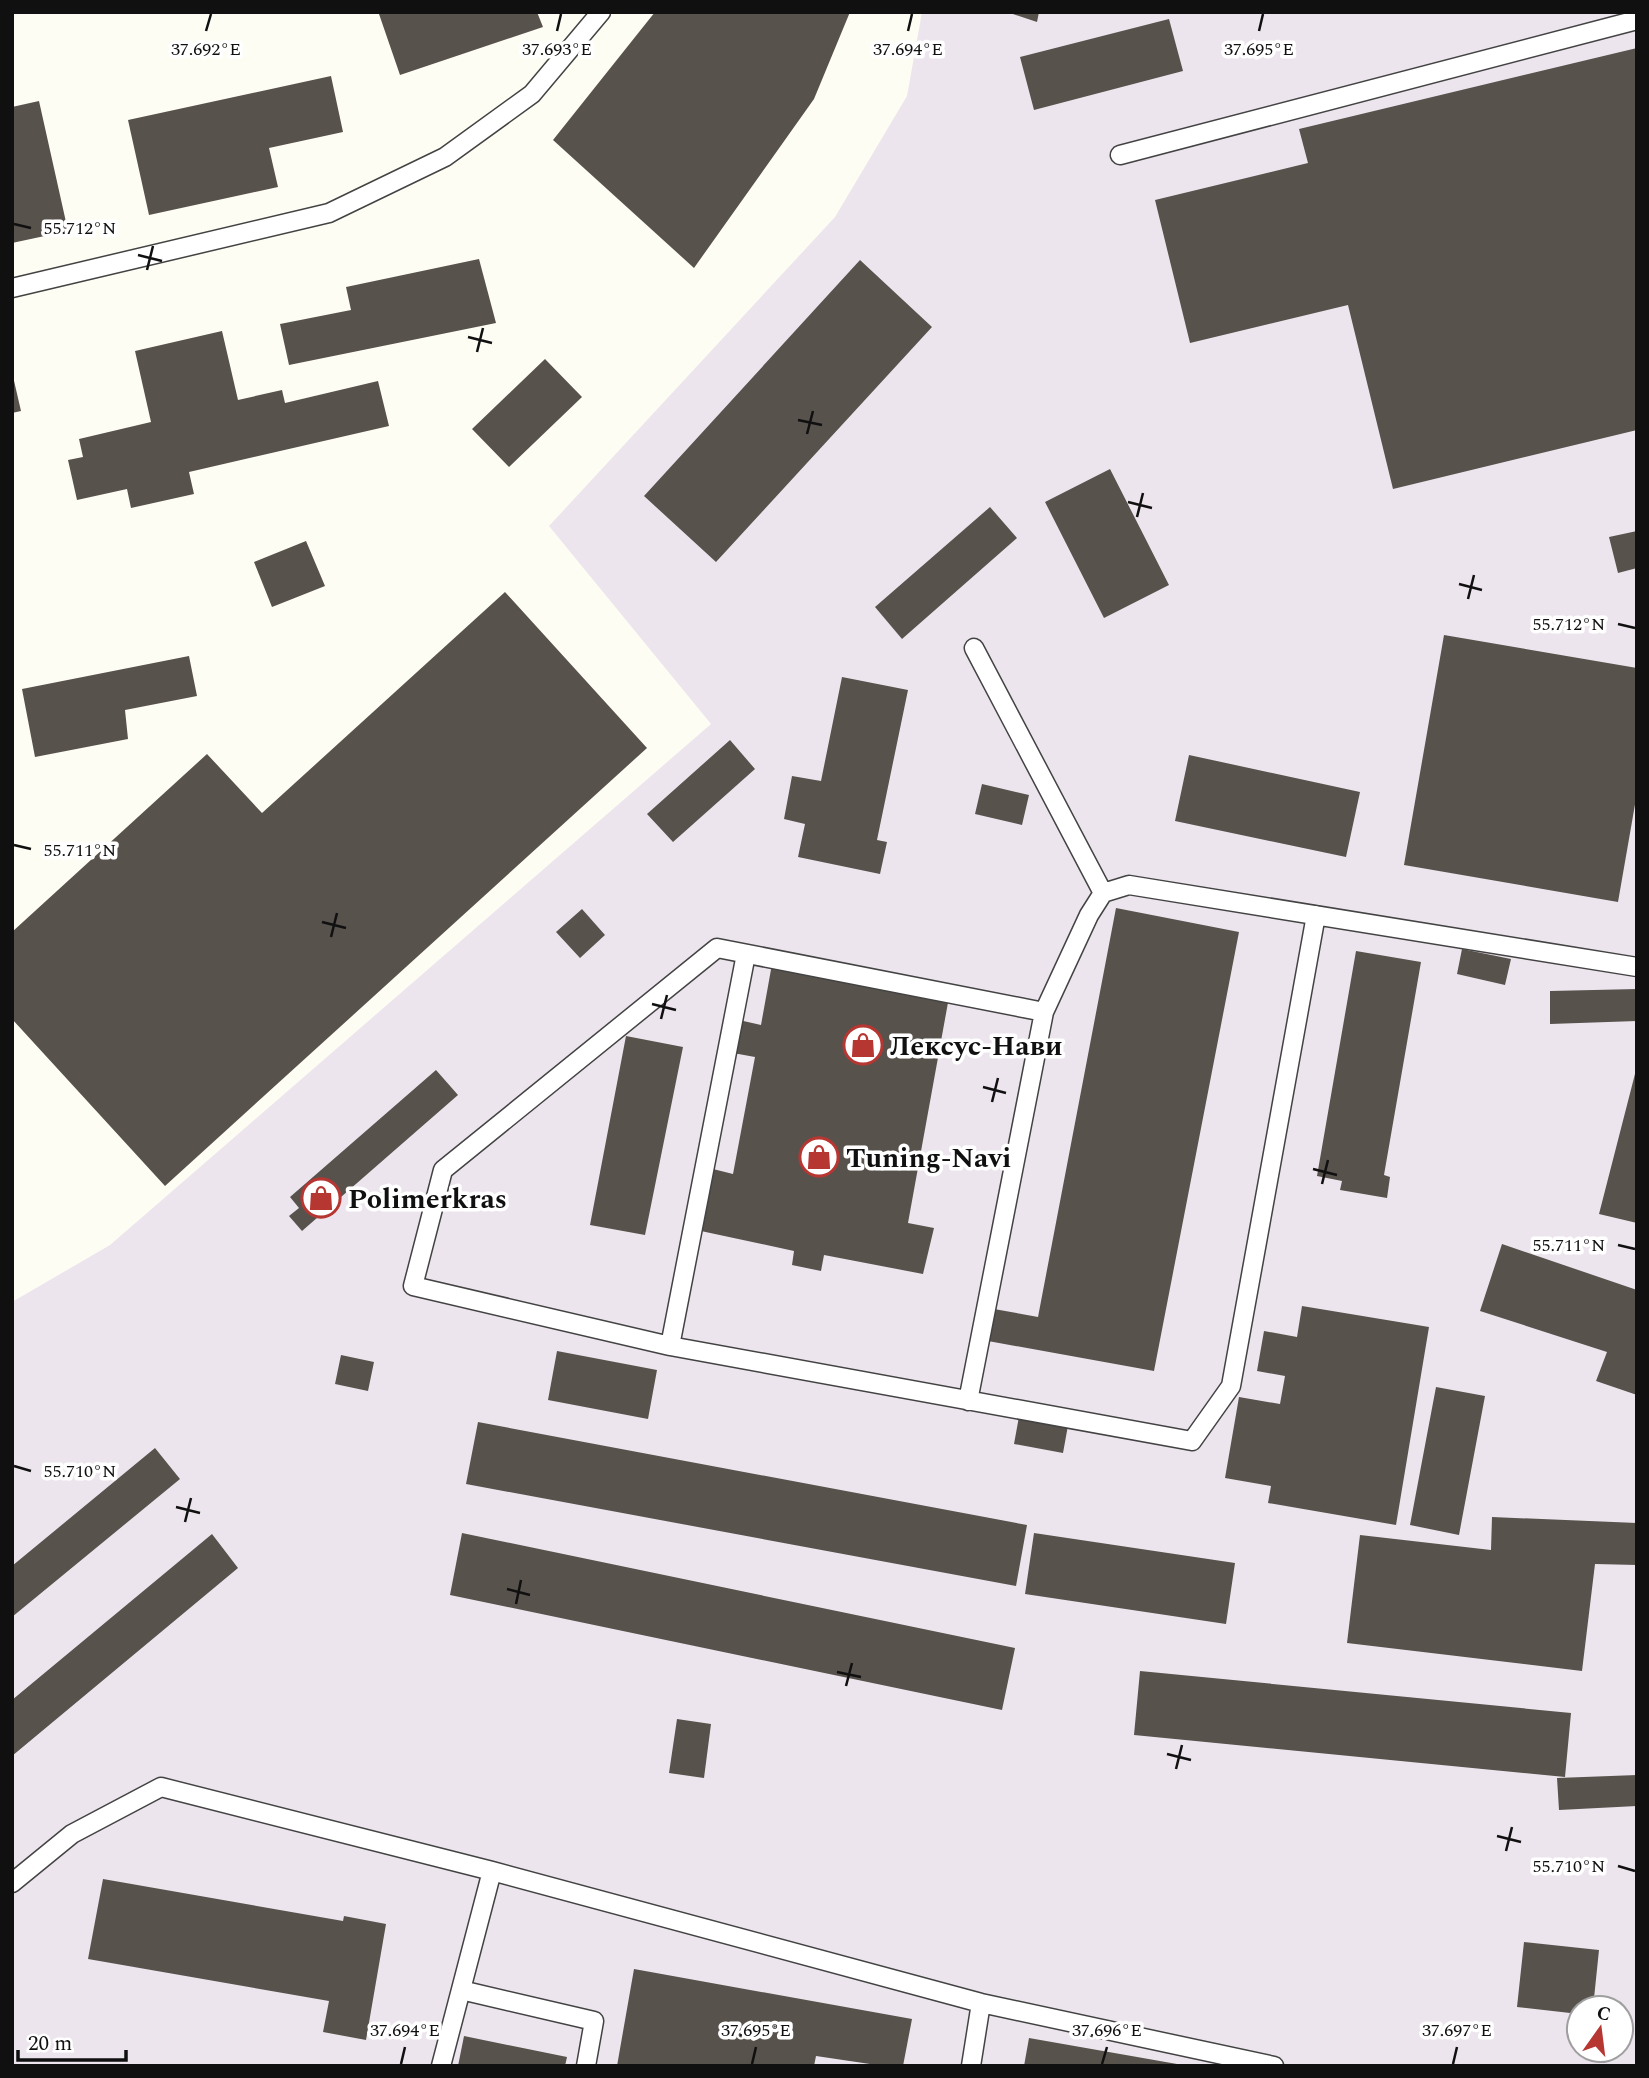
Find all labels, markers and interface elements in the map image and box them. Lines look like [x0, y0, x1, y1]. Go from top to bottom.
text: 37.692°E [171, 36, 241, 63]
text: 37.693°E [522, 36, 592, 63]
text: 37.694°E [873, 36, 943, 63]
text: 37.695°E [1224, 36, 1294, 63]
text: 55.712°N [44, 215, 116, 242]
text: 55.712°N [1533, 611, 1605, 638]
text: 55.711°N [44, 837, 116, 864]
shop icon: Лексус-Нави [842, 1024, 884, 1066]
place label: Лексус-Нави [890, 1025, 1063, 1068]
shop icon: Tuning-Navi [798, 1136, 840, 1178]
place label: Tuning-Navi [846, 1137, 1011, 1180]
shop icon: Polimerkras [300, 1177, 342, 1219]
place label: Polimerkras [348, 1178, 507, 1221]
text: 55.711°N [1533, 1232, 1605, 1259]
text: 55.710°N [44, 1458, 116, 1485]
text: 55.710°N [1533, 1853, 1605, 1880]
north arrow [1565, 1994, 1635, 2064]
text: С [1594, 1998, 1614, 2030]
text: 37.694°E [370, 2017, 440, 2044]
text: 37.695°E [721, 2017, 791, 2044]
text: 37.696°E [1072, 2017, 1142, 2044]
text: 37.697°E [1422, 2017, 1492, 2044]
scale bar [18, 2018, 126, 2062]
text: 20 m [28, 2028, 72, 2060]

